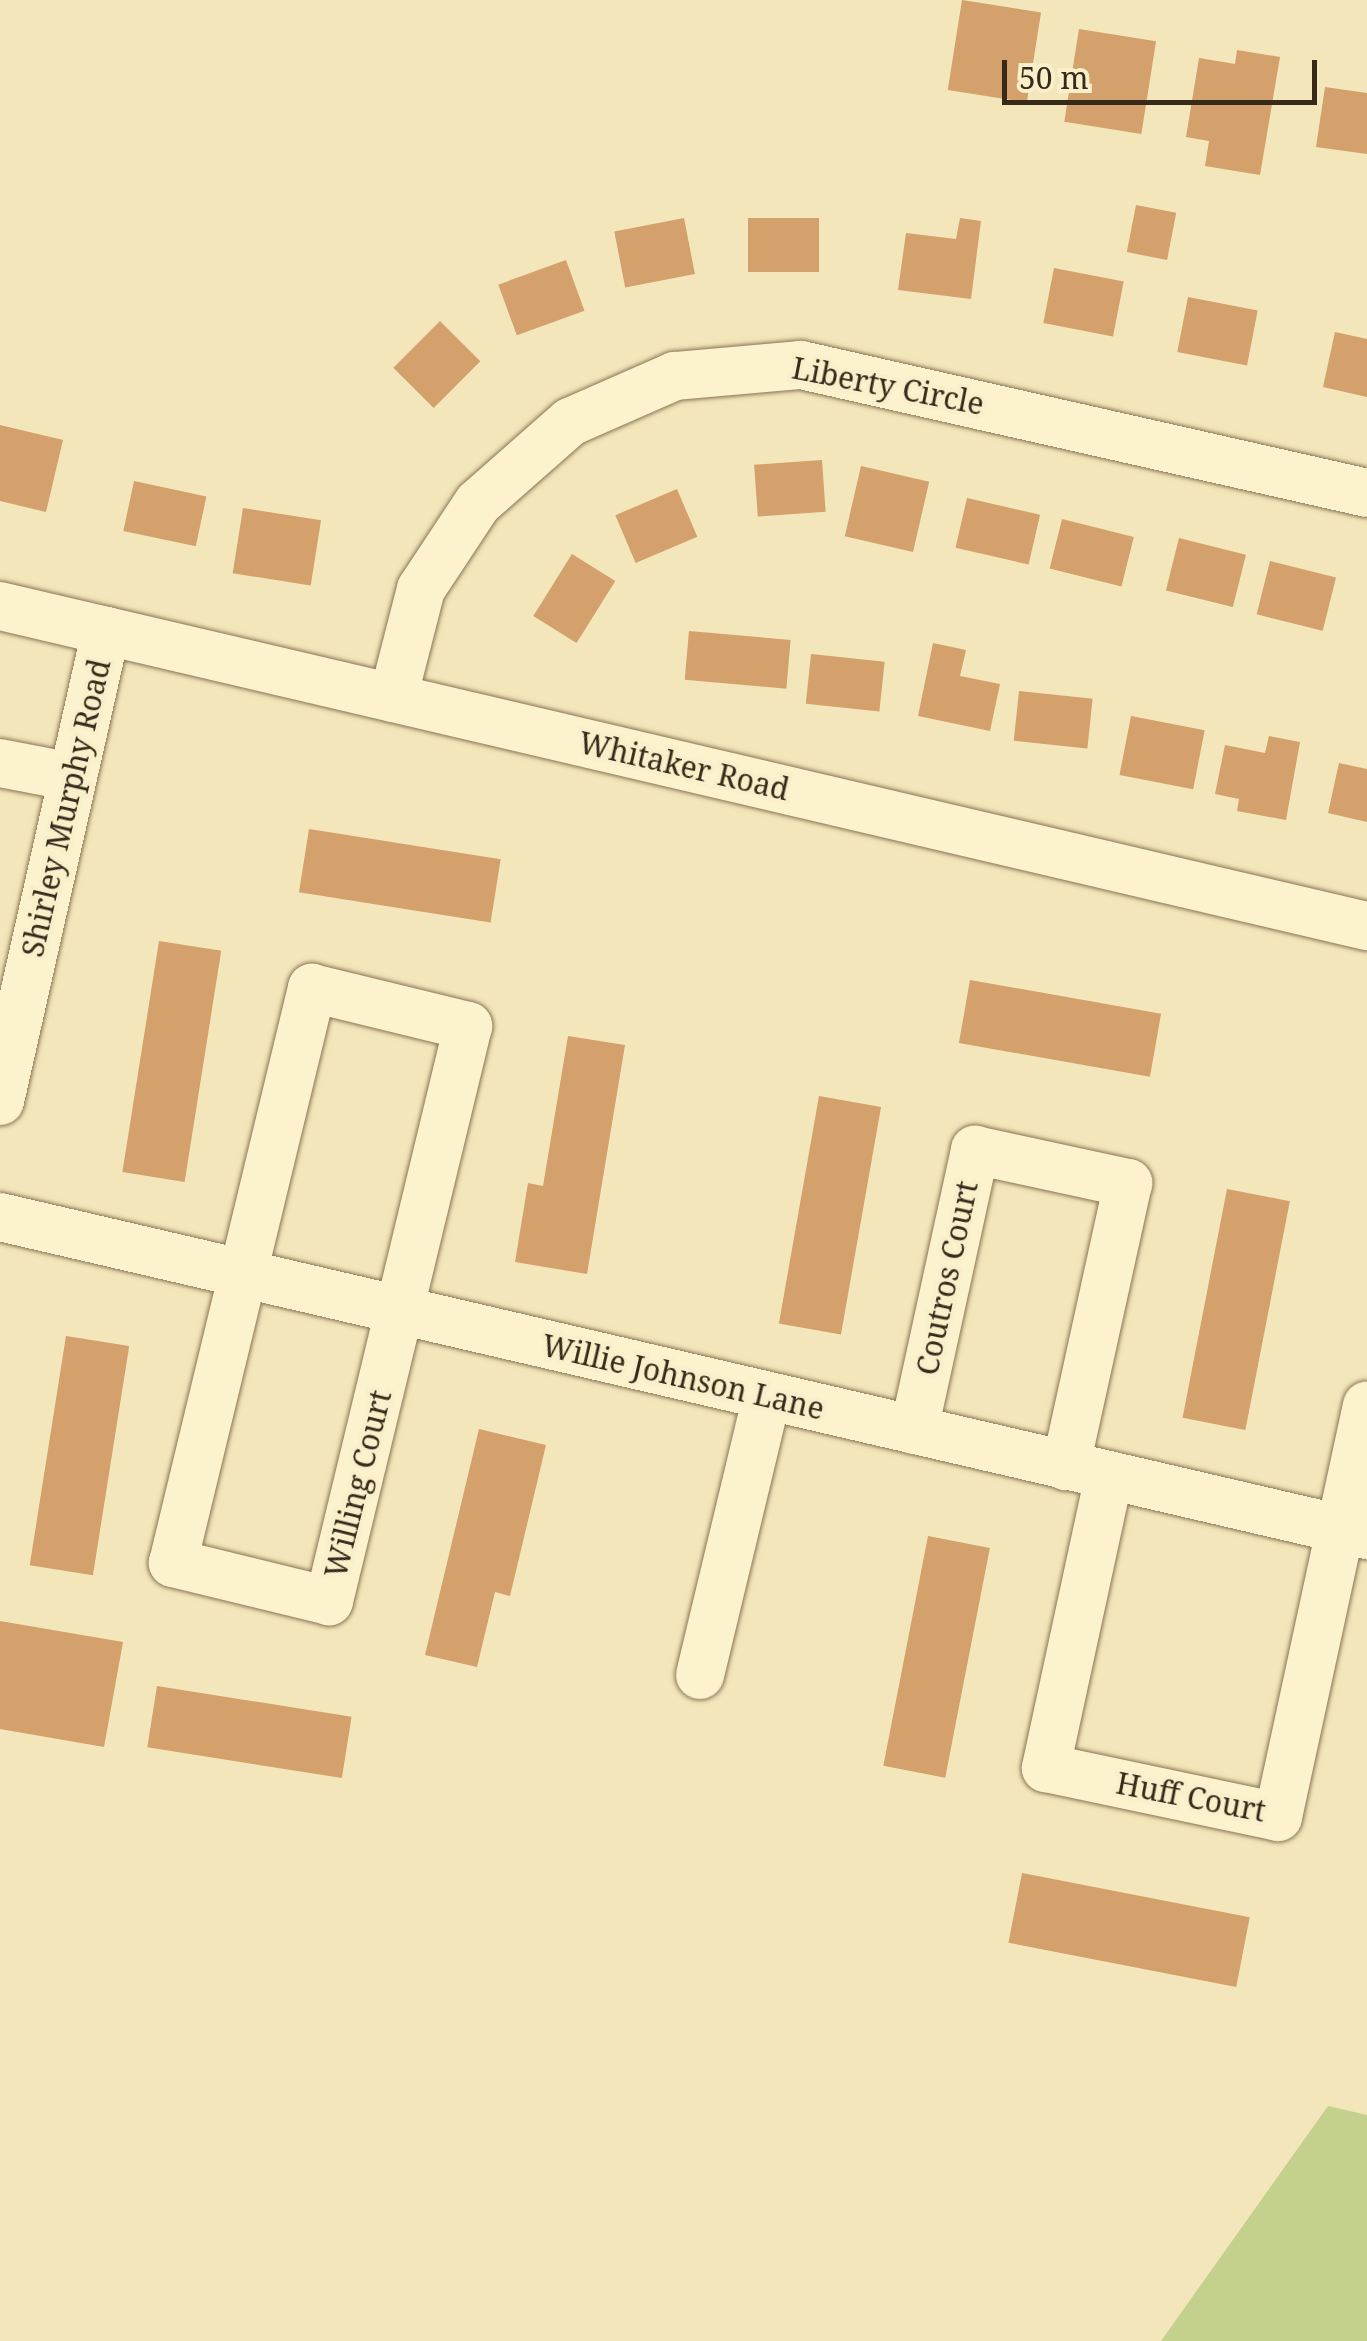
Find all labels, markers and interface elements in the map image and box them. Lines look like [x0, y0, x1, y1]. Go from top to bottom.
scale bar [1007, 40, 1322, 102]
text: 50 m [1019, 57, 1089, 98]
street label: Liberty Circle [789, 350, 987, 422]
street label: Shirley Murphy Road [14, 656, 118, 960]
street label: Whitaker Road [575, 724, 793, 808]
street label: Coutros Court [909, 1178, 985, 1378]
street label: Willie Johnson Lane [538, 1327, 828, 1427]
street label: Willing Court [317, 1387, 399, 1581]
street label: Huff Court [1113, 1765, 1269, 1829]

